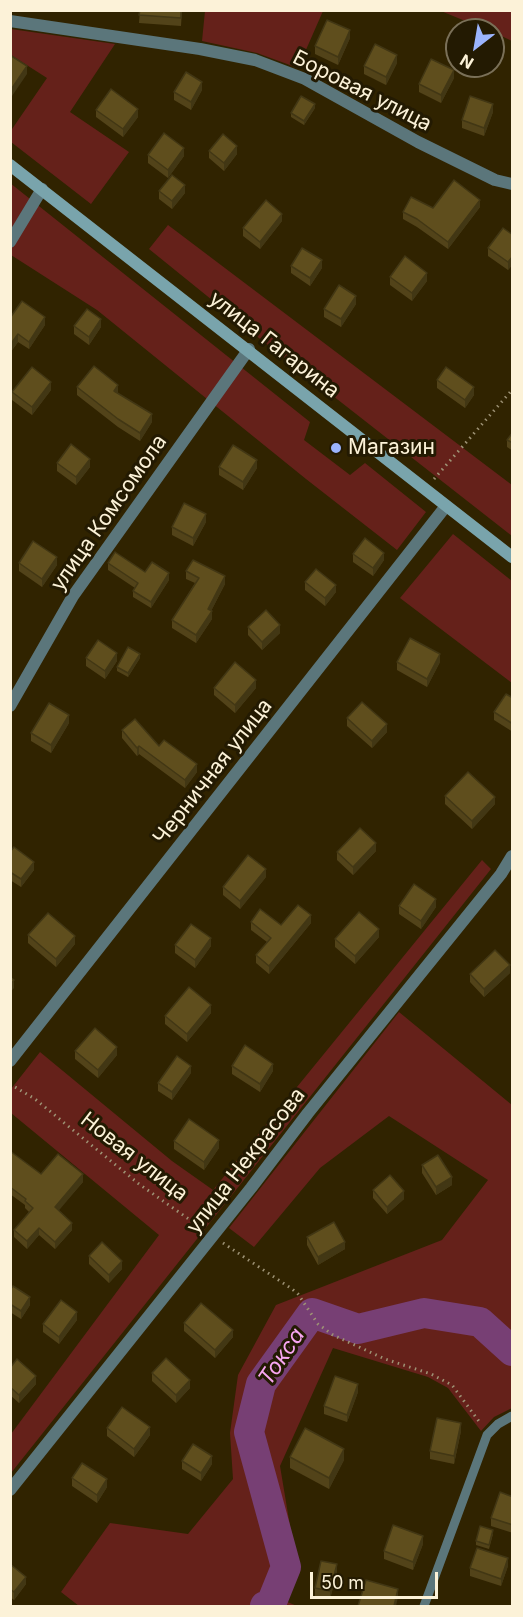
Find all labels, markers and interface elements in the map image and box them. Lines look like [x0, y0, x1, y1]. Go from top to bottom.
north arrow [445, 18, 505, 78]
street label: Боровая улица [288, 45, 436, 137]
text: N [456, 50, 477, 73]
street label: улица Гагарина [204, 286, 344, 404]
street label: улица Комсомола [46, 430, 172, 596]
place label: Магазин [348, 435, 435, 461]
marker: Магазин [329, 441, 343, 455]
street label: Черничная улица [148, 694, 278, 850]
street label: улица Некрасова [181, 1083, 311, 1239]
street label: Новая улица [75, 1107, 193, 1207]
water label: Токса [253, 1323, 311, 1391]
scale bar [313, 1560, 440, 1598]
text: 50 m [321, 1572, 364, 1593]

